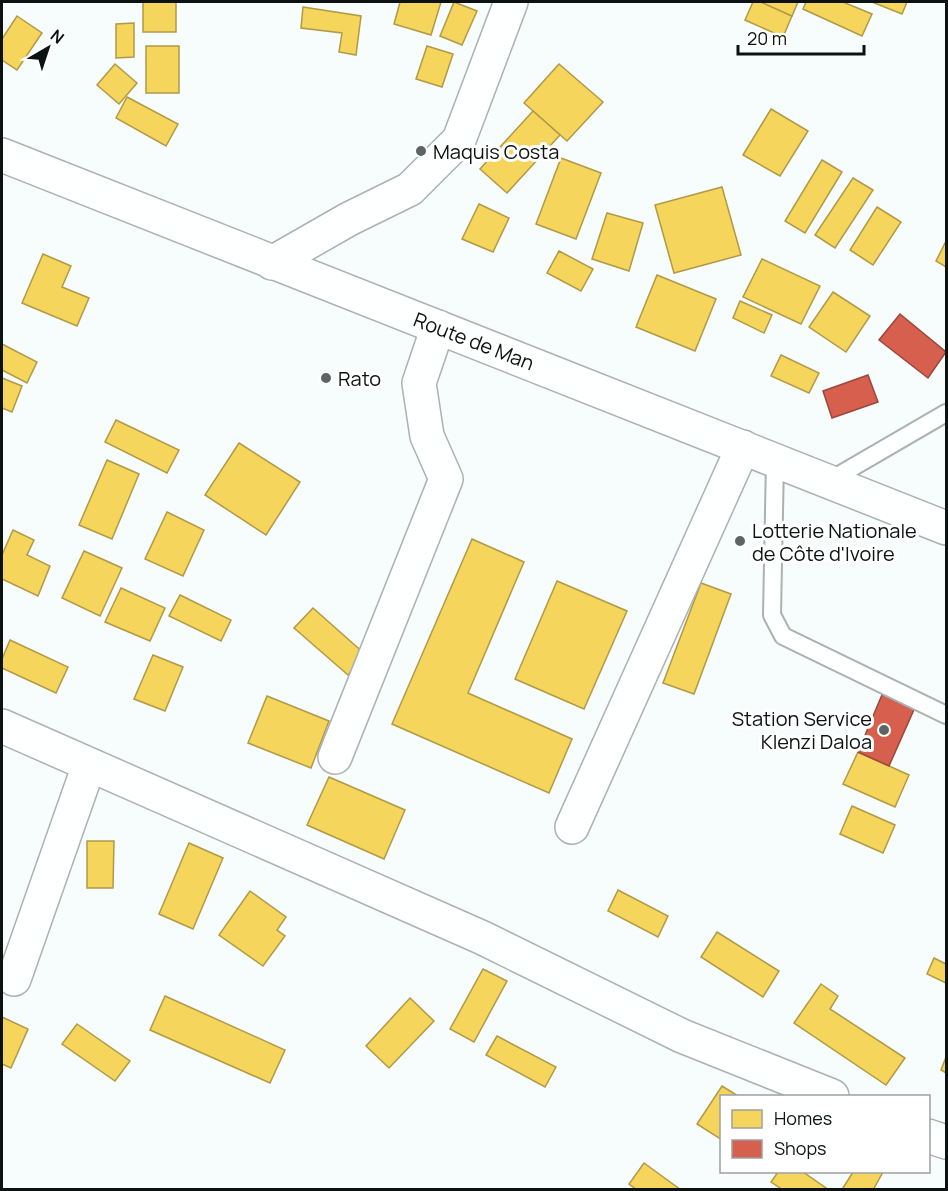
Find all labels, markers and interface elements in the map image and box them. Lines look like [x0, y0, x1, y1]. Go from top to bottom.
north arrow [18, 18, 78, 78]
scale bar [738, 18, 864, 56]
text: N [46, 24, 69, 49]
text: 20 m [747, 26, 787, 50]
place label: Maquis Costa [433, 138, 559, 165]
marker: Maquis Costa [414, 144, 428, 158]
street label: Route de Man [410, 306, 538, 376]
place label: Rato [338, 365, 381, 392]
marker: Rato [319, 371, 333, 385]
place label: Lotterie Nationale de Côte d'Ivoire [752, 517, 917, 567]
marker: Lotterie Nationale de Côte d'Ivoire [733, 534, 747, 548]
place label: Station Service Klenzi Daloa [732, 705, 872, 755]
marker: Station Service Klenzi Daloa [877, 723, 891, 737]
legend [720, 1095, 930, 1173]
text: Homes [774, 1106, 832, 1130]
text: Shops [774, 1136, 826, 1160]

